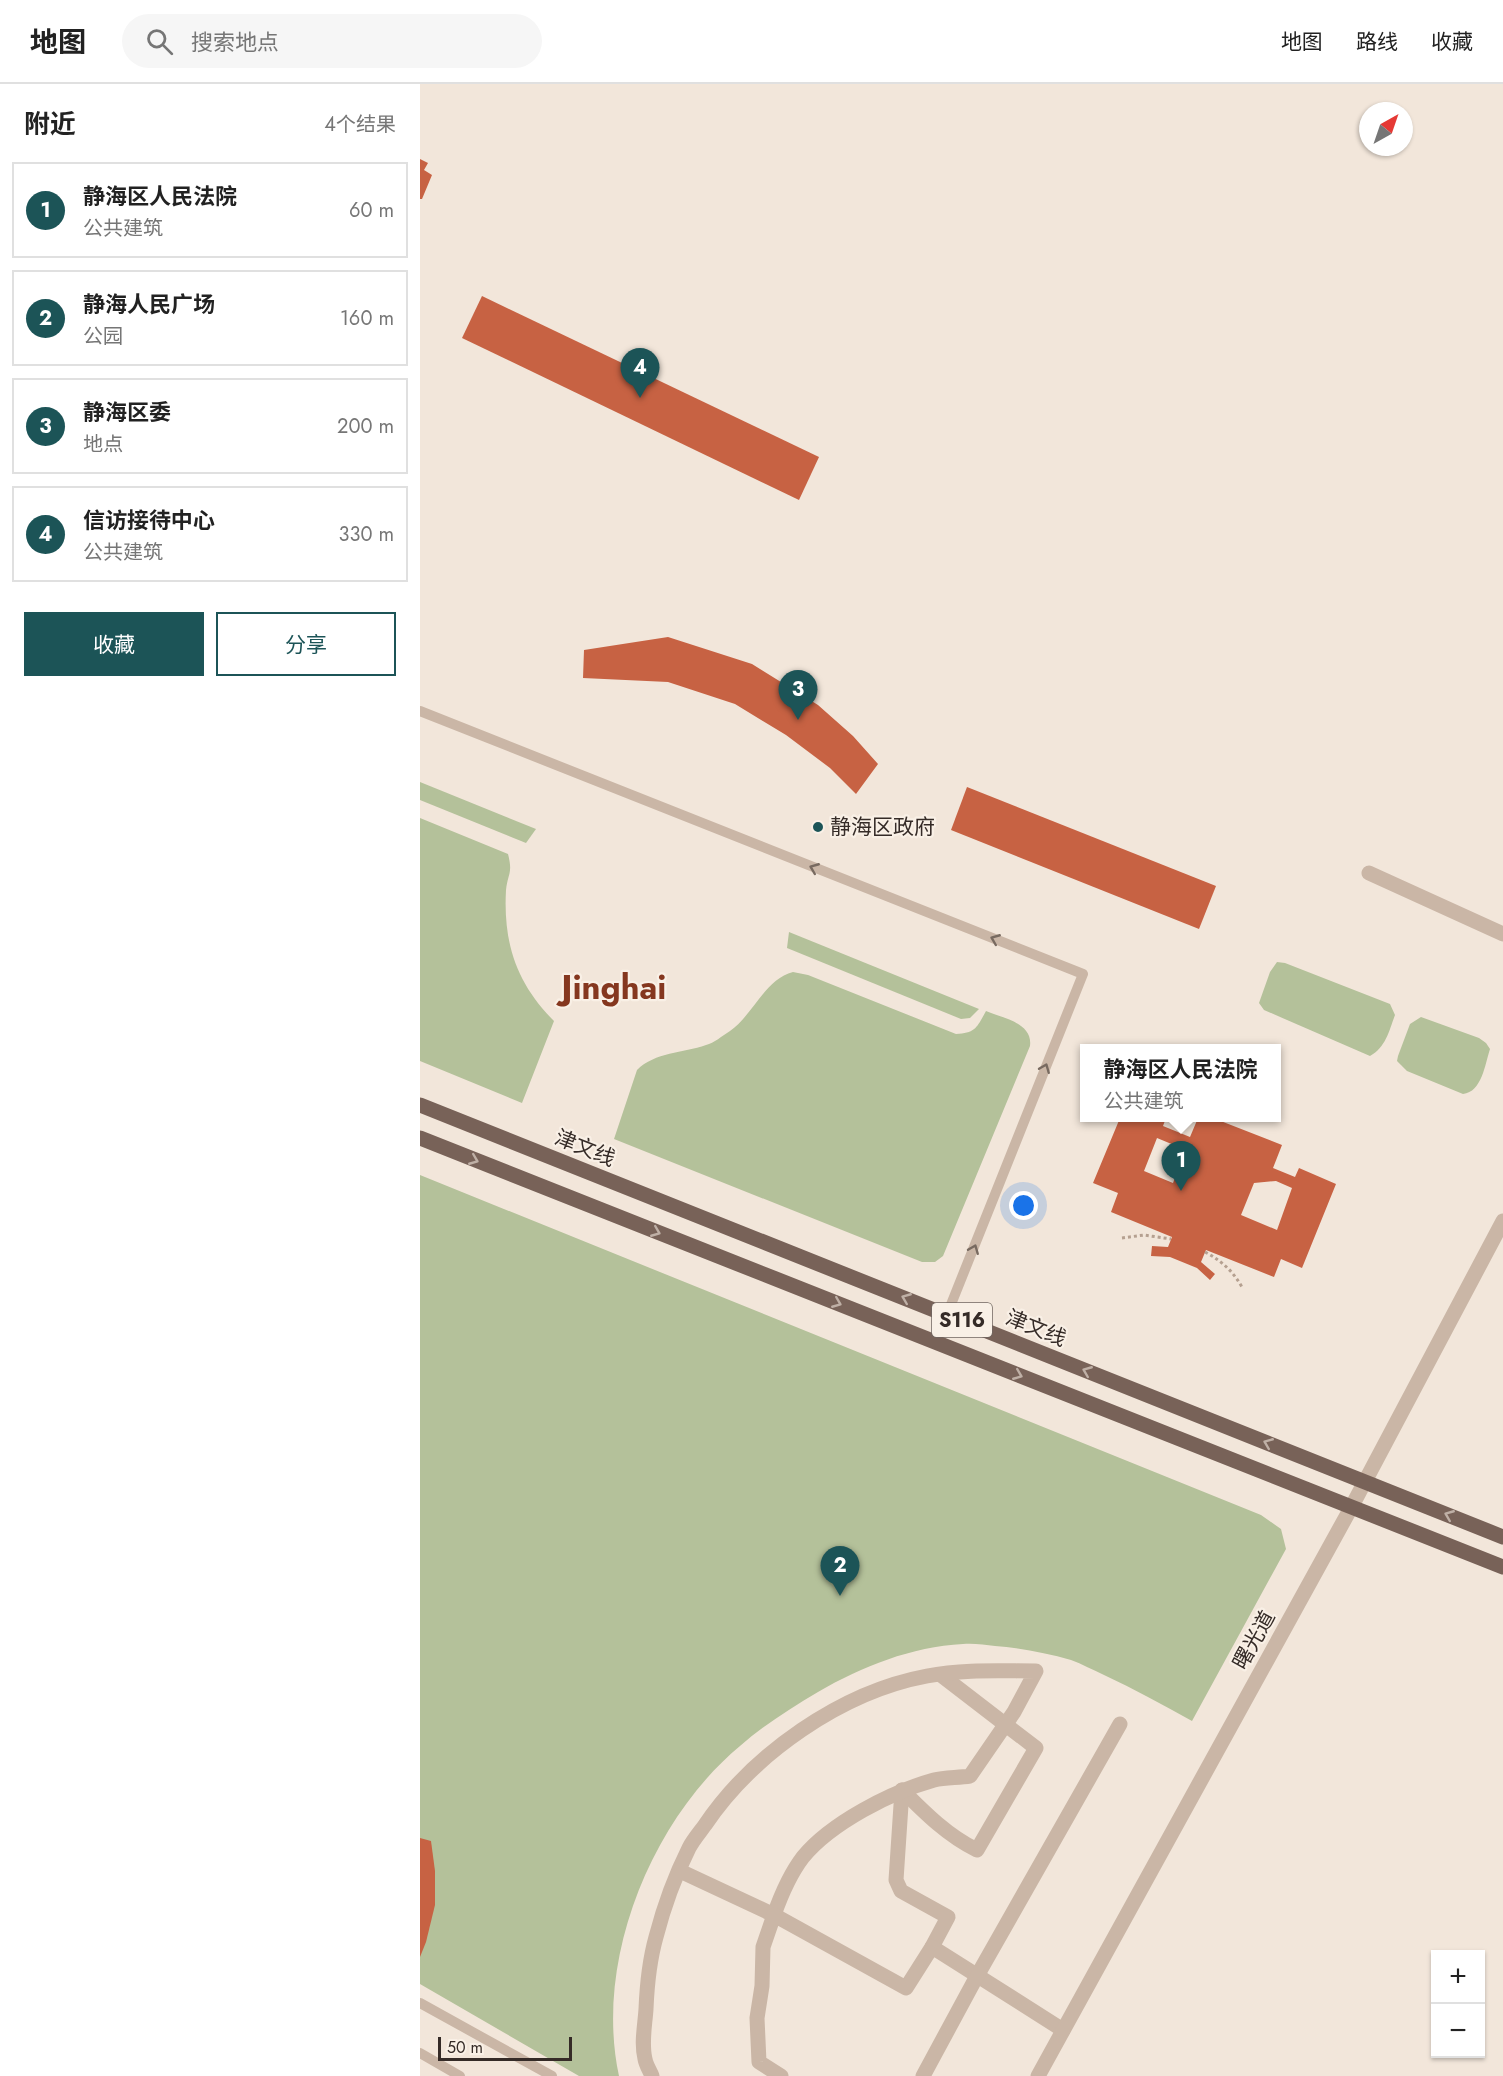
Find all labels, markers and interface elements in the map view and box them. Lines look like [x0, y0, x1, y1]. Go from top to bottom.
search box [122, 14, 542, 68]
text: 地图 [30, 22, 86, 63]
icon: search [143, 25, 176, 58]
text: 搜索地点 [191, 26, 279, 58]
text: 地图 [1281, 27, 1323, 57]
text: 路线 [1356, 27, 1398, 57]
text: 收藏 [1431, 27, 1473, 57]
north arrow [1359, 102, 1413, 156]
text: 附近 [24, 105, 76, 143]
text: 4个结果 [324, 110, 396, 139]
text: 静海区人民法院 [83, 180, 237, 212]
text: 1 [40, 196, 51, 225]
text: 60 m [349, 196, 394, 225]
text: 公共建筑 [83, 214, 163, 243]
text: 静海人民广场 [83, 288, 215, 320]
text: 2 [39, 304, 52, 333]
text: 160 m [340, 304, 394, 333]
text: 公园 [83, 322, 123, 351]
pin: 4 [620, 348, 660, 398]
text: 静海区委 [83, 396, 171, 428]
text: 3 [39, 412, 52, 441]
text: 200 m [337, 412, 394, 441]
text: 地点 [83, 430, 123, 459]
text: 信访接待中心 [83, 504, 215, 536]
text: 4 [39, 520, 52, 549]
text: 330 m [339, 520, 394, 549]
text: 公共建筑 [83, 538, 163, 567]
button: 收藏 [24, 612, 204, 676]
button: 分享 [216, 612, 396, 676]
pin: 3 [778, 670, 818, 720]
place label: 静海区政府 [830, 812, 935, 842]
marker: 静海区政府 [811, 820, 825, 834]
one-way arrow [809, 862, 820, 875]
one-way arrow [991, 934, 1002, 946]
district label: Jinghai [556, 964, 666, 1011]
popup [1080, 1044, 1281, 1122]
text: 静海区人民法院 [1103, 1053, 1258, 1085]
one-way arrow [1038, 1063, 1051, 1074]
text: 公共建筑 [1103, 1087, 1183, 1116]
street label: 津文线 [550, 1122, 620, 1174]
pin: 1 [1162, 1142, 1200, 1191]
one-way arrow [468, 1153, 479, 1165]
your location [1009, 1191, 1038, 1220]
one-way arrow [650, 1224, 660, 1237]
one-way arrow [966, 1244, 979, 1255]
one-way arrow [901, 1293, 912, 1305]
one-way arrow [831, 1296, 842, 1308]
street label: 津文线 [1001, 1302, 1071, 1354]
road number: S116 [932, 1303, 992, 1337]
one-way arrow [1082, 1365, 1092, 1378]
one-way arrow [1012, 1368, 1023, 1380]
one-way arrow [1263, 1438, 1274, 1450]
one-way arrow [1444, 1510, 1454, 1523]
pin: 2 [820, 1546, 860, 1596]
street label: 曙光道 [1226, 1605, 1282, 1675]
map controls [1431, 1950, 1485, 2058]
button: + [1431, 1950, 1485, 2004]
button: − [1431, 2004, 1485, 2058]
scale bar [438, 2034, 572, 2062]
text: 50 m [447, 2036, 483, 2059]

